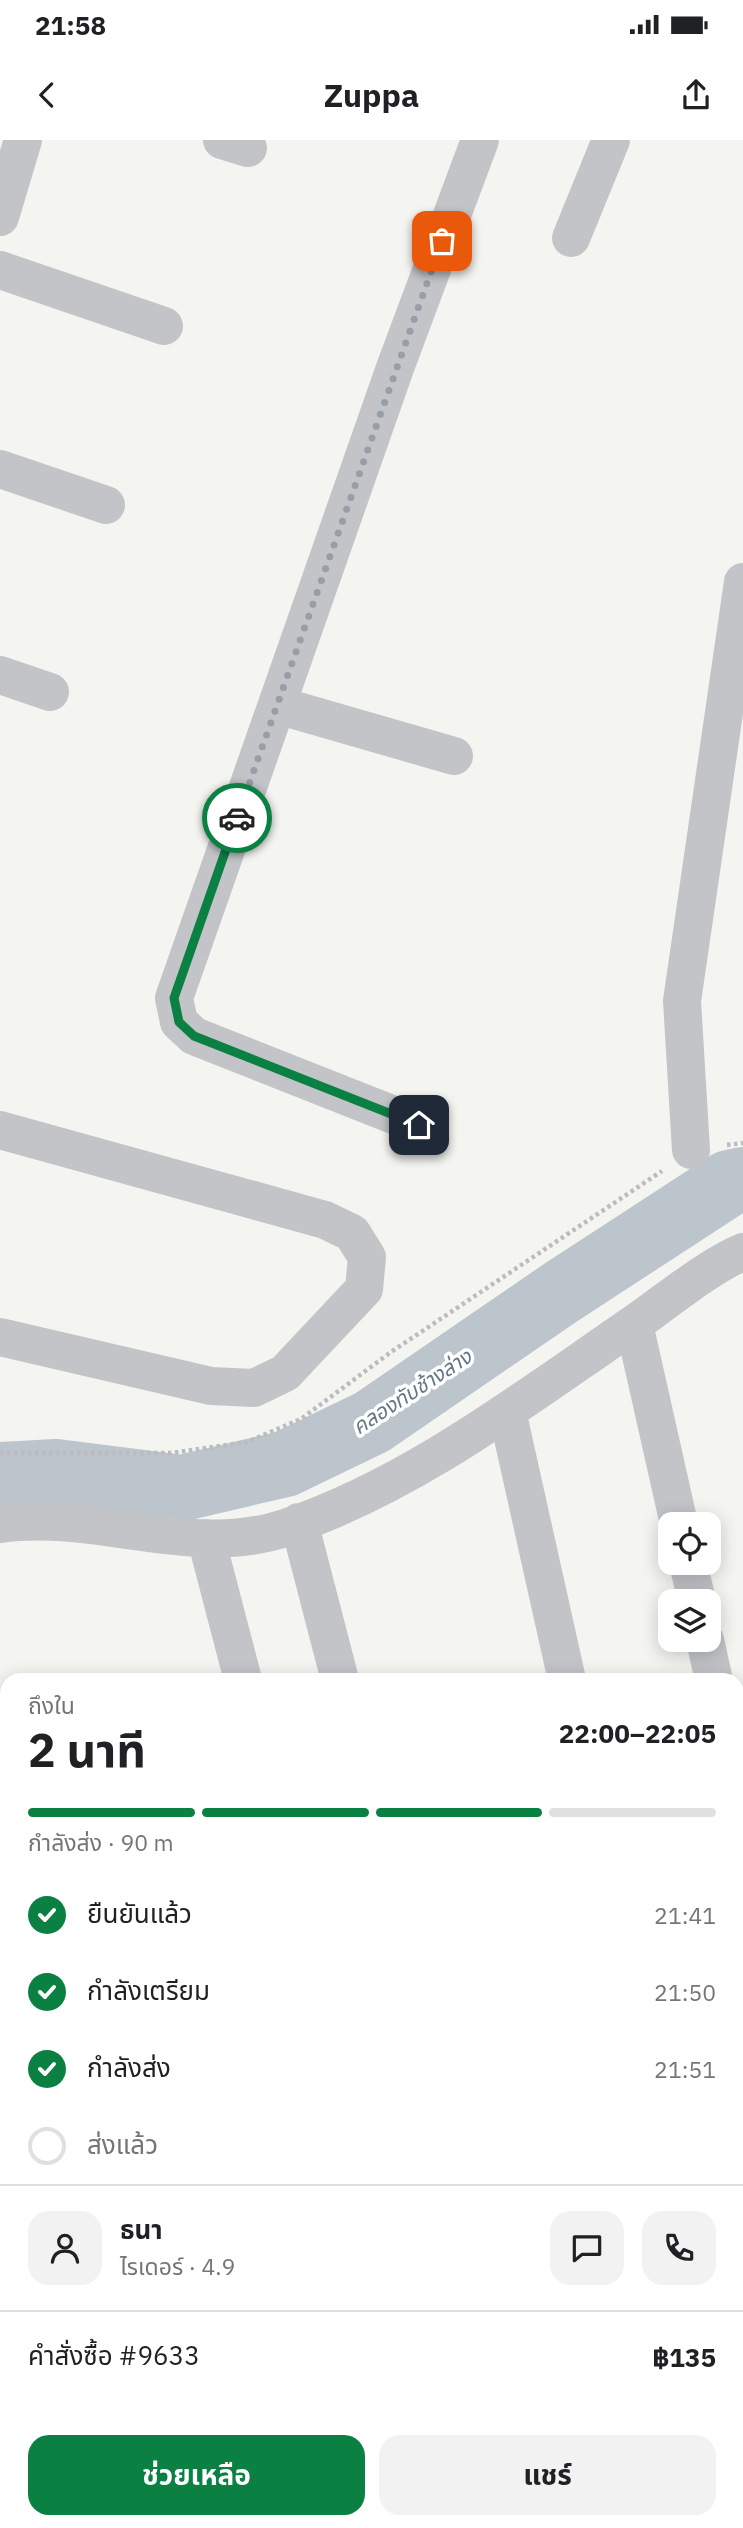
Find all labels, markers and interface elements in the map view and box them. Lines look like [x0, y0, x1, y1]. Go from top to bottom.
text: 21:58 [35, 8, 106, 42]
text: Zuppa [324, 74, 419, 116]
icon: back [28, 76, 66, 114]
icon: share [677, 76, 715, 114]
pin [412, 211, 472, 271]
icon: bag [423, 222, 461, 260]
courier [202, 783, 272, 853]
icon: car [218, 799, 256, 837]
pin [389, 1095, 449, 1155]
icon: home [400, 1106, 438, 1144]
water label: คลองทับช้างล่าง [346, 1341, 478, 1440]
map controls [658, 1512, 721, 1652]
button: locate [658, 1512, 721, 1575]
button: layers [658, 1589, 721, 1652]
text: ถึงใน [28, 1690, 75, 1720]
text: 22:00–22:05 [559, 1716, 716, 1750]
text: 2 นาที [28, 1720, 146, 1780]
text: กำลังส่ง · 90 m [28, 1827, 174, 1857]
icon: check [28, 1896, 66, 1934]
text: ยืนยันแล้ว [87, 1896, 192, 1930]
text: 21:41 [654, 1900, 716, 1930]
icon: check [28, 1973, 66, 2011]
text: กำลังเตรียม [87, 1973, 210, 2007]
text: 21:50 [654, 1977, 716, 2007]
icon: check [28, 2050, 66, 2088]
text: กำลังส่ง [87, 2050, 171, 2084]
text: 21:51 [654, 2054, 716, 2084]
text: ส่งแล้ว [87, 2127, 158, 2161]
button: person [28, 2211, 102, 2285]
button: chat [550, 2211, 624, 2285]
button: phone [642, 2211, 716, 2285]
text: ธนา [120, 2212, 163, 2246]
text: ไรเดอร์ · 4.9 [120, 2251, 235, 2281]
text: คำสั่งซื้อ #9633 [28, 2338, 200, 2372]
text: ฿135 [652, 2340, 716, 2374]
button: ช่วยเหลือ [28, 2435, 365, 2515]
button: แชร์ [379, 2435, 716, 2515]

